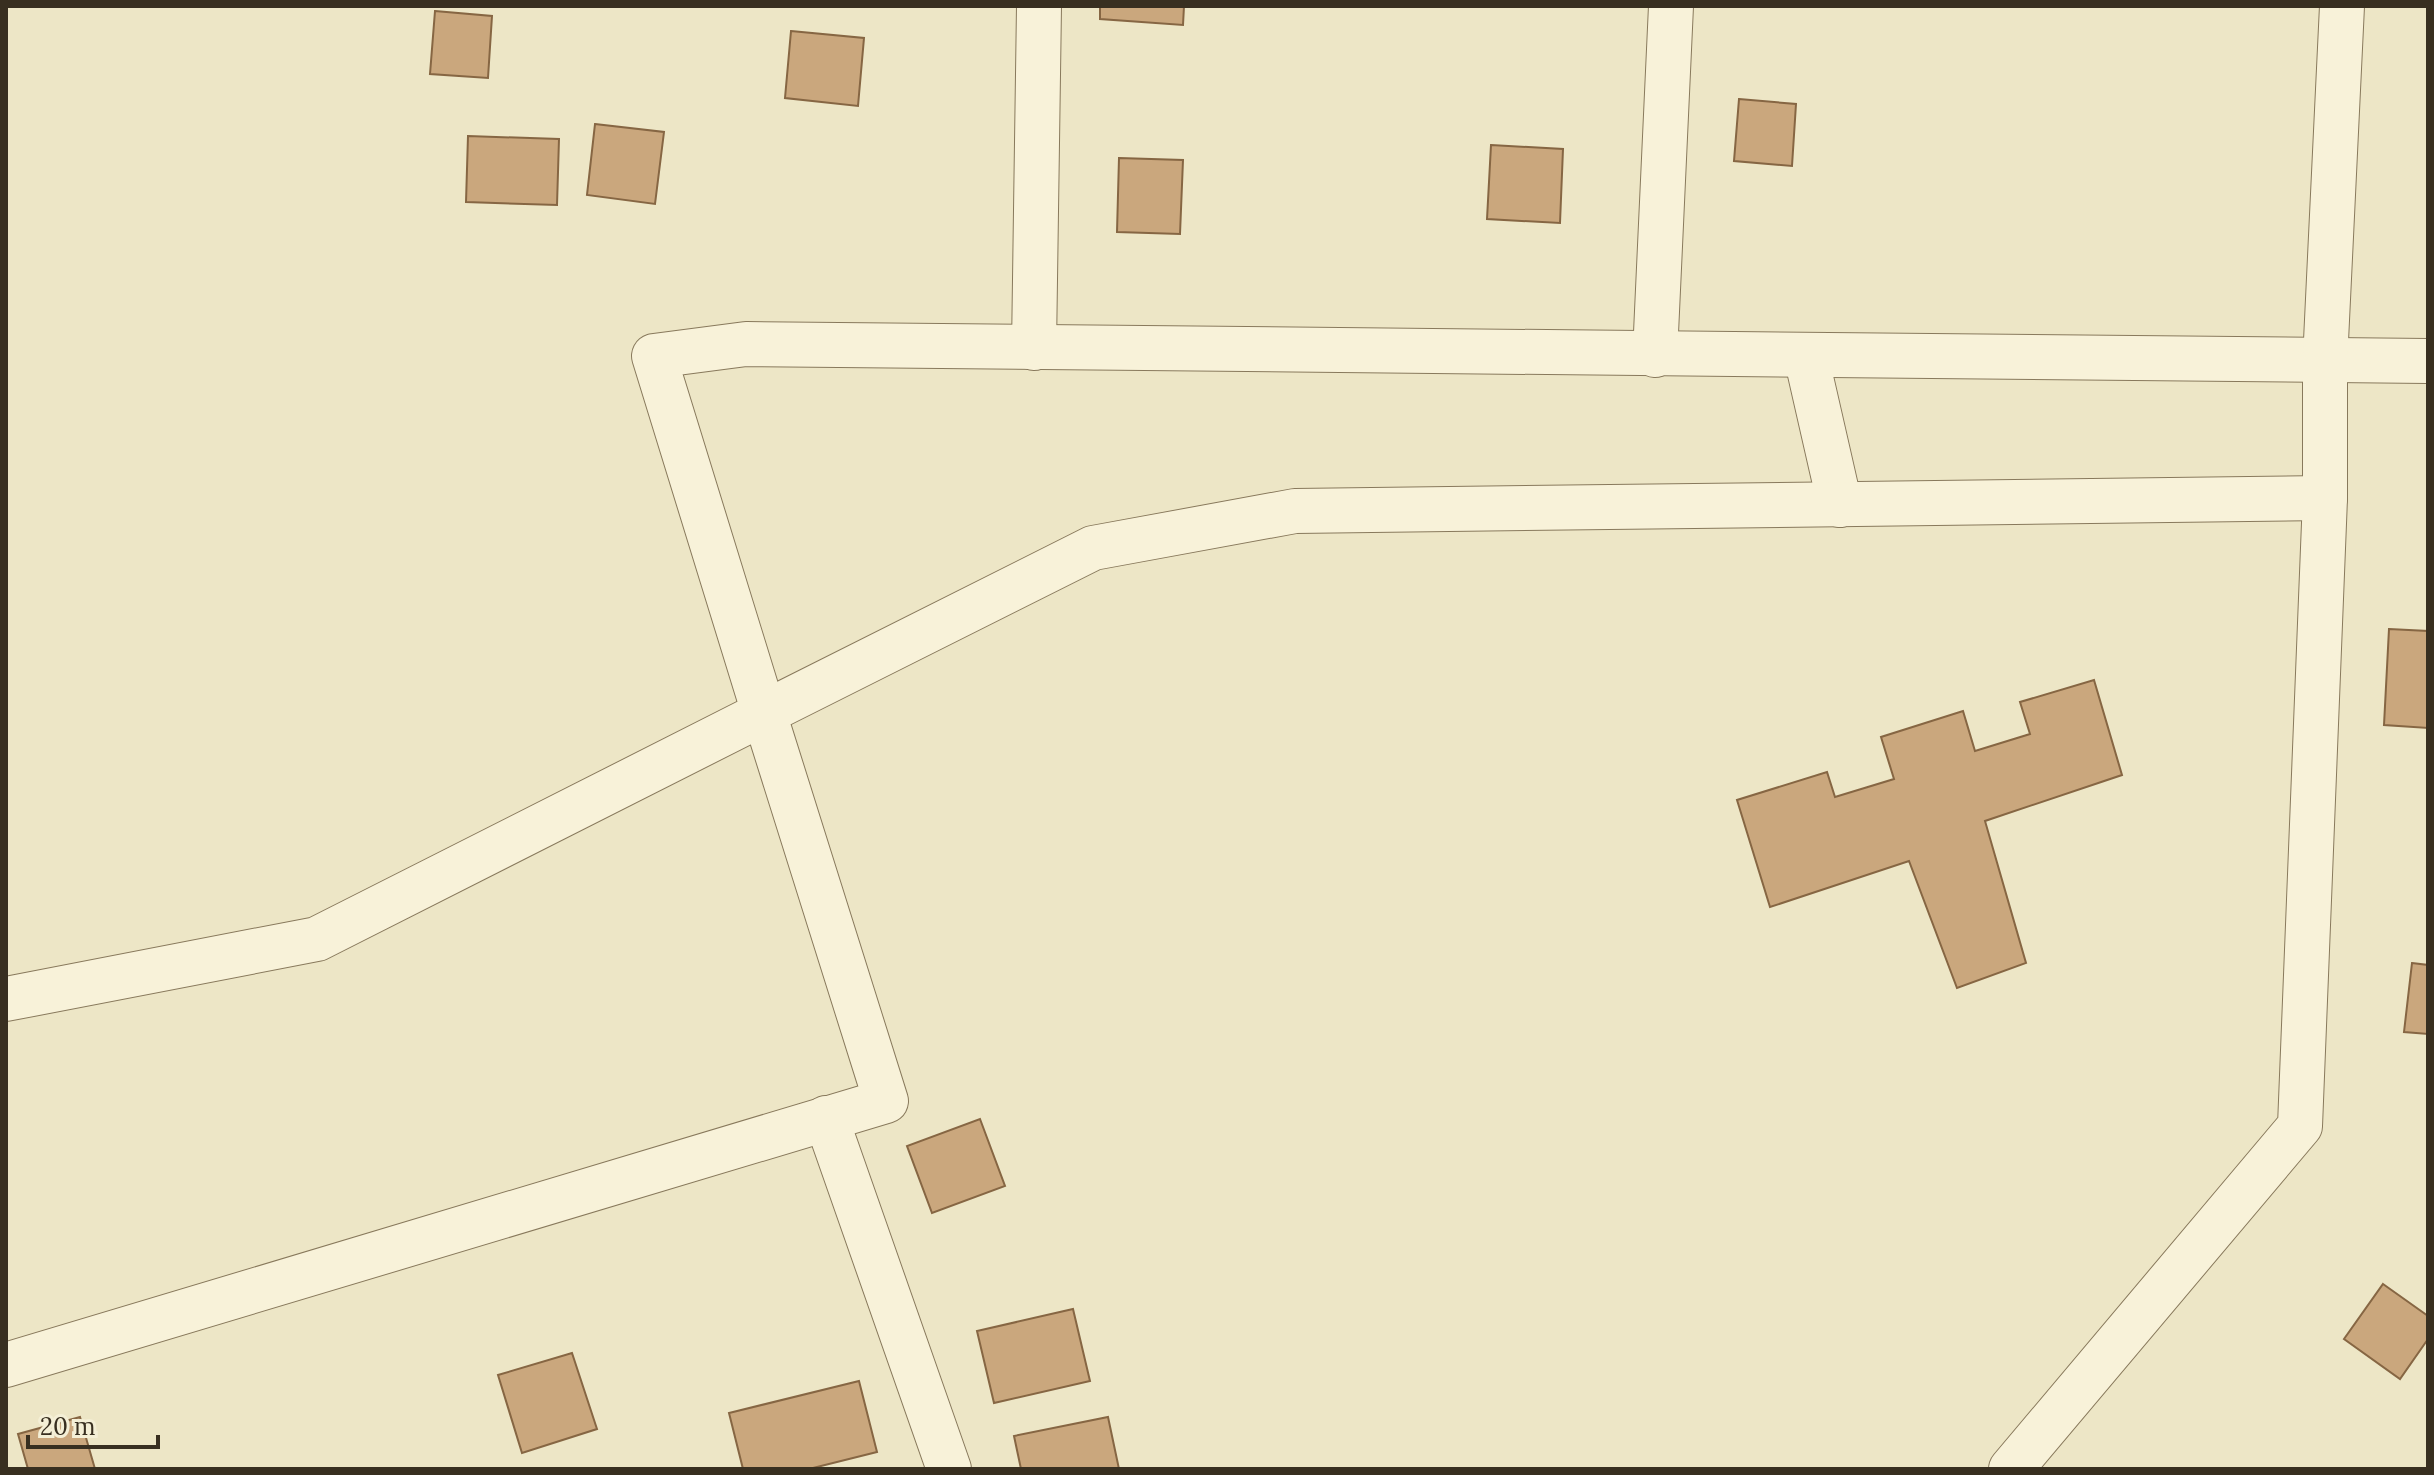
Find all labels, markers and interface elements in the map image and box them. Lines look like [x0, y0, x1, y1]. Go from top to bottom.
scale bar [28, 1399, 158, 1449]
text: 20 m [40, 1411, 96, 1442]

